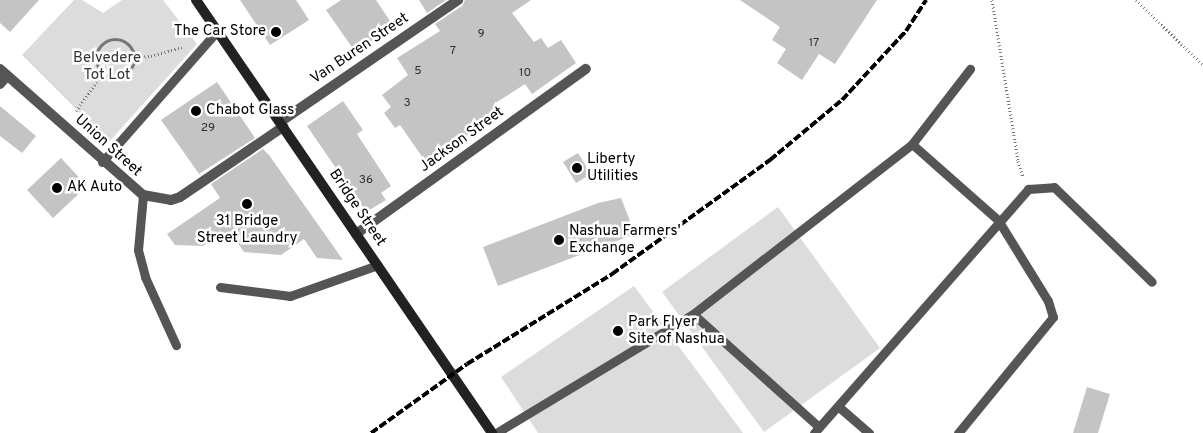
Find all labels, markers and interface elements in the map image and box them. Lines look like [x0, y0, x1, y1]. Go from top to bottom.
street label: Van Buren Street [308, 10, 412, 88]
place label: The Car Store [174, 23, 266, 41]
marker: The Car Store [270, 26, 282, 38]
house number: 9 [477, 28, 485, 42]
house number: 17 [809, 37, 819, 51]
house number: 7 [450, 45, 456, 59]
park label: Belvedere Tot Lot [73, 49, 141, 84]
house number: 5 [414, 65, 422, 79]
house number: 10 [519, 67, 531, 81]
house number: 3 [403, 97, 411, 111]
place label: Chabot Glass [206, 102, 294, 120]
street label: Jackson Street [416, 103, 508, 177]
marker: Chabot Glass [190, 105, 202, 117]
street label: Union Street [71, 111, 145, 181]
house number: 29 [201, 122, 215, 136]
place label: Liberty Utilities [587, 150, 638, 185]
marker: Liberty Utilities [571, 162, 583, 174]
street label: Bridge Street [325, 166, 389, 250]
house number: 36 [359, 174, 373, 188]
place label: AK Auto [67, 179, 123, 197]
marker: AK Auto [51, 182, 63, 194]
marker: 31 Bridge Street Laundry [241, 198, 253, 210]
place label: 31 Bridge Street Laundry [197, 212, 297, 247]
place label: Nashua Farmers' Exchange [569, 222, 681, 257]
marker: Nashua Farmers' Exchange [553, 234, 565, 246]
place label: Park Flyer Site of Nashua [628, 313, 725, 348]
marker: Park Flyer Site of Nashua [612, 325, 624, 337]

